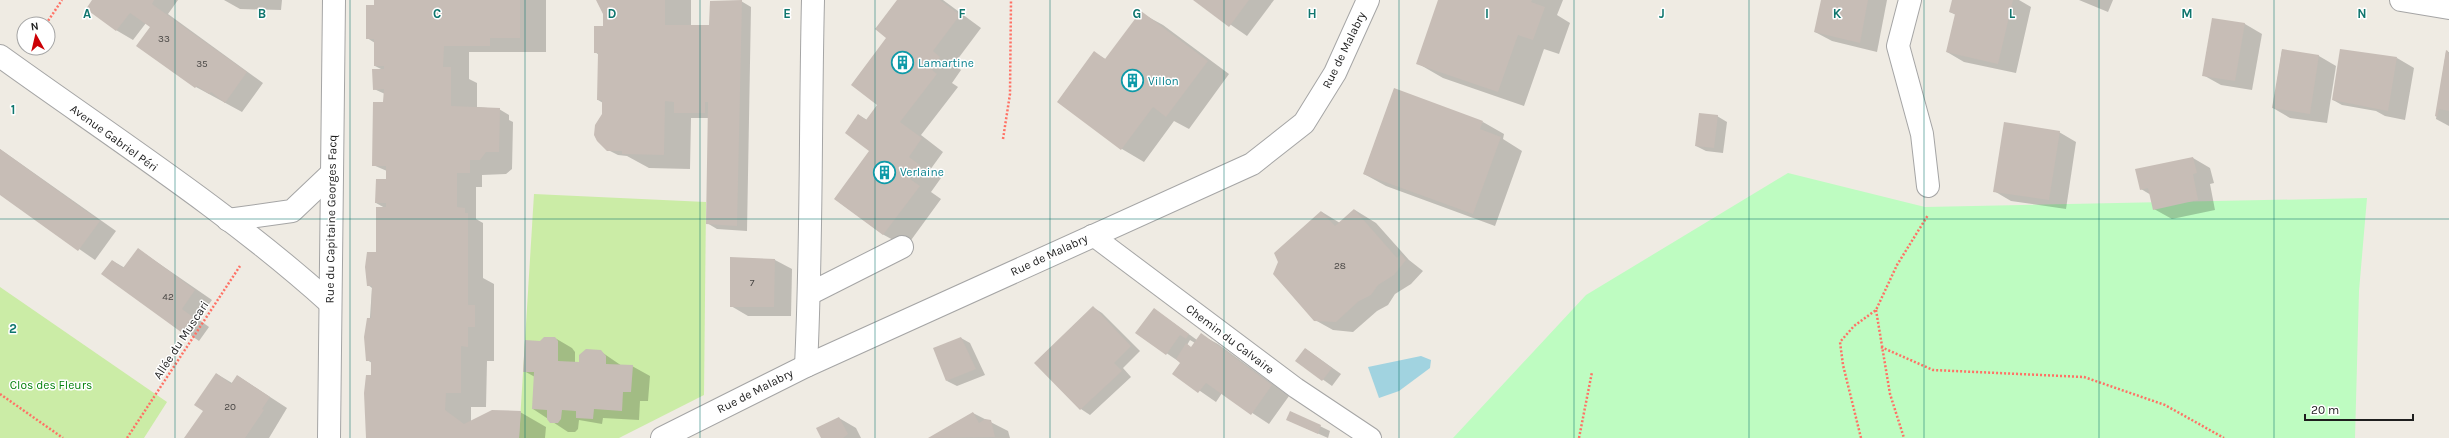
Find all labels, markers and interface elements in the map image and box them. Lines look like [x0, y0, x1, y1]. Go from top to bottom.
text: A [83, 6, 91, 21]
text: B [258, 6, 266, 21]
text: C [433, 6, 441, 21]
text: D [608, 6, 617, 21]
text: E [783, 6, 791, 21]
text: F [958, 6, 966, 21]
text: G [1133, 6, 1141, 21]
text: H [1307, 6, 1317, 21]
text: I [1485, 6, 1489, 21]
text: J [1659, 6, 1665, 21]
text: K [1833, 6, 1842, 21]
text: L [2009, 6, 2016, 21]
text: M [2181, 6, 2193, 21]
text: N [2357, 6, 2367, 21]
street label: Rue de Malabry [1319, 9, 1369, 91]
north arrow [16, 16, 56, 56]
text: N [30, 20, 39, 34]
house number: 33 [158, 33, 170, 45]
building icon: Lamartine [889, 50, 915, 76]
place label: Lamartine [918, 56, 974, 70]
house number: 35 [196, 58, 208, 70]
building icon: Villon [1119, 68, 1145, 94]
place label: Villon [1148, 74, 1179, 88]
text: 1 [11, 102, 15, 117]
street label: Avenue Gabriel Péri [67, 102, 161, 174]
street label: Rue du Capitaine Georges Facq [323, 134, 339, 304]
building icon: Verlaine [871, 159, 897, 185]
place label: Verlaine [900, 165, 944, 179]
street label: Rue de Malabry [1008, 231, 1090, 279]
house number: 28 [1334, 260, 1346, 272]
house number: 7 [750, 277, 755, 289]
house number: 42 [162, 291, 174, 303]
street label: Allée du Muscari [150, 298, 212, 382]
street label: Chemin du Calvaire [1183, 301, 1277, 377]
text: 2 [9, 321, 17, 336]
street label: Rue de Malabry [715, 366, 796, 416]
park label: Clos des Fleurs [10, 378, 92, 392]
scale bar [2305, 396, 2413, 422]
house number: 20 [224, 401, 236, 413]
text: 20 m [2311, 403, 2339, 417]

